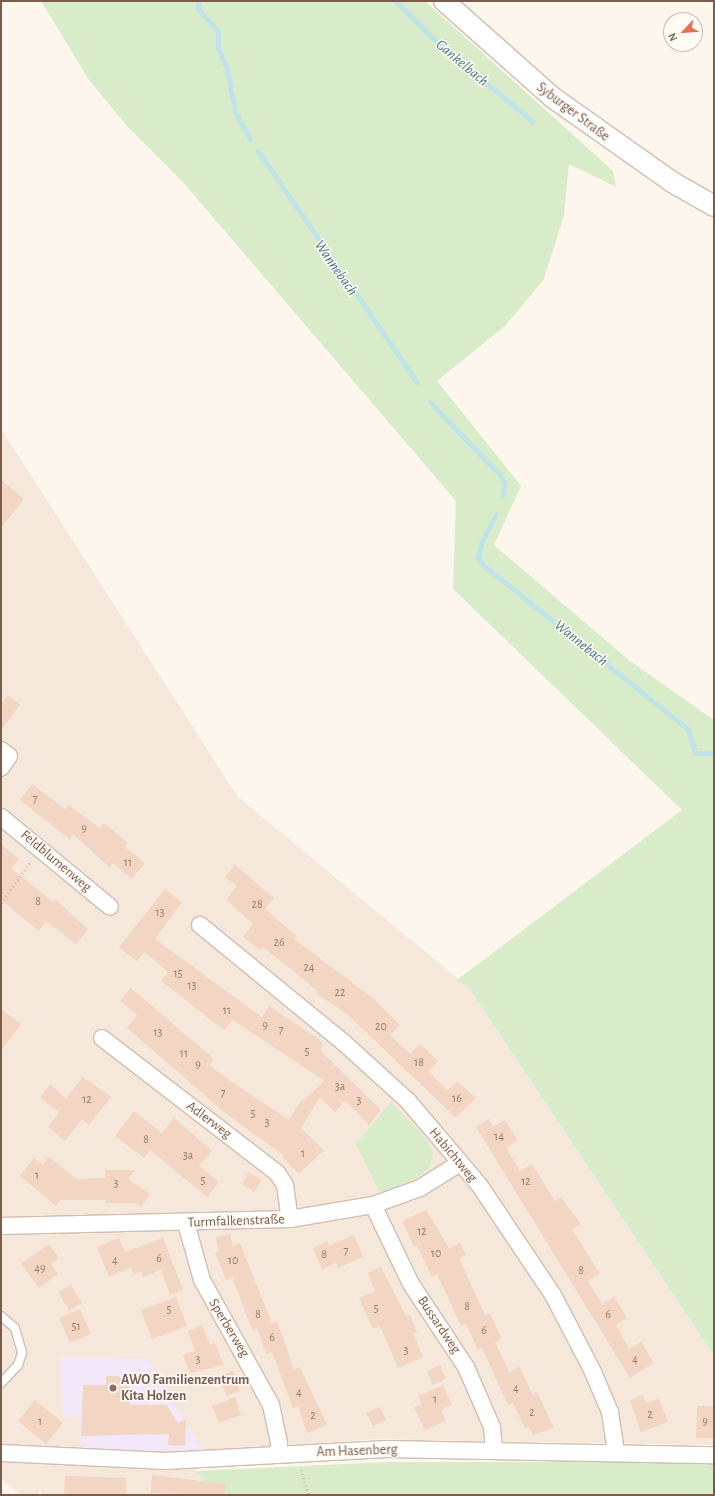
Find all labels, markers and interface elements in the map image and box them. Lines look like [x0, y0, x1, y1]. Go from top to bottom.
north arrow [663, 12, 703, 52]
text: N [666, 31, 679, 43]
water label: Gankelbach [432, 36, 492, 90]
street label: Syburger Straße [533, 79, 613, 145]
water label: Wannebach [310, 237, 362, 299]
water label: Wannebach [551, 616, 611, 670]
house number: 7 [32, 792, 38, 806]
house number: 9 [81, 822, 87, 836]
street label: Feldblumenweg [17, 826, 95, 896]
house number: 11 [124, 856, 132, 870]
house number: 8 [35, 895, 41, 909]
house number: 28 [251, 898, 263, 912]
house number: 13 [155, 906, 165, 920]
house number: 26 [273, 936, 285, 950]
house number: 24 [303, 961, 315, 975]
house number: 15 [173, 967, 183, 981]
house number: 13 [187, 979, 197, 993]
house number: 22 [335, 986, 345, 1000]
house number: 11 [223, 1004, 231, 1018]
house number: 9 [262, 1019, 268, 1033]
house number: 20 [375, 1020, 387, 1034]
house number: 7 [278, 1023, 284, 1037]
house number: 13 [153, 1026, 163, 1040]
house number: 5 [304, 1045, 310, 1059]
house number: 11 [180, 1047, 188, 1061]
house number: 18 [414, 1056, 424, 1070]
house number: 9 [195, 1058, 201, 1072]
house number: 3a [335, 1080, 345, 1094]
house number: 7 [220, 1086, 226, 1100]
house number: 16 [452, 1092, 462, 1106]
house number: 12 [82, 1093, 92, 1107]
house number: 3 [357, 1094, 361, 1108]
street label: Adlerweg [183, 1098, 235, 1142]
house number: 5 [250, 1107, 256, 1121]
house number: 3 [265, 1116, 269, 1130]
street label: Habichtweg [425, 1124, 481, 1186]
house number: 14 [494, 1130, 504, 1144]
house number: 8 [143, 1133, 149, 1147]
house number: 1 [301, 1147, 305, 1161]
house number: 3a [183, 1149, 193, 1163]
house number: 1 [35, 1169, 39, 1183]
house number: 5 [200, 1174, 206, 1188]
house number: 12 [521, 1175, 531, 1189]
house number: 3 [114, 1177, 118, 1191]
street label: Turmfalkenstraße [187, 1211, 285, 1231]
house number: 12 [417, 1225, 427, 1239]
house number: 7 [343, 1244, 349, 1258]
house number: 10 [431, 1247, 441, 1261]
house number: 8 [321, 1248, 327, 1262]
house number: 6 [156, 1252, 162, 1266]
house number: 4 [112, 1254, 118, 1268]
house number: 10 [228, 1254, 238, 1268]
house number: 49 [34, 1262, 46, 1276]
house number: 8 [578, 1264, 584, 1278]
street label: Bussardweg [414, 1293, 464, 1357]
street label: Sperberweg [205, 1296, 253, 1360]
house number: 8 [464, 1300, 470, 1314]
house number: 5 [373, 1302, 379, 1316]
house number: 5 [166, 1303, 172, 1317]
house number: 8 [255, 1308, 261, 1322]
house number: 6 [605, 1308, 611, 1322]
house number: 51 [71, 1320, 81, 1334]
house number: 6 [481, 1324, 487, 1338]
house number: 6 [269, 1331, 275, 1345]
house number: 3 [404, 1344, 408, 1358]
house number: 3 [196, 1353, 200, 1367]
house number: 4 [632, 1353, 638, 1367]
place label: AWO Familienzentrum Kita Holzen [121, 1372, 249, 1404]
house number: 4 [513, 1382, 519, 1396]
marker: AWO Familienzentrum Kita Holzen [108, 1383, 118, 1393]
house number: 4 [296, 1386, 302, 1400]
house number: 1 [433, 1393, 437, 1407]
house number: 2 [529, 1406, 535, 1420]
house number: 2 [647, 1408, 653, 1422]
house number: 2 [310, 1409, 316, 1423]
house number: 1 [38, 1415, 42, 1429]
house number: 9 [702, 1415, 708, 1429]
street label: Am Hasenberg [316, 1441, 398, 1461]

